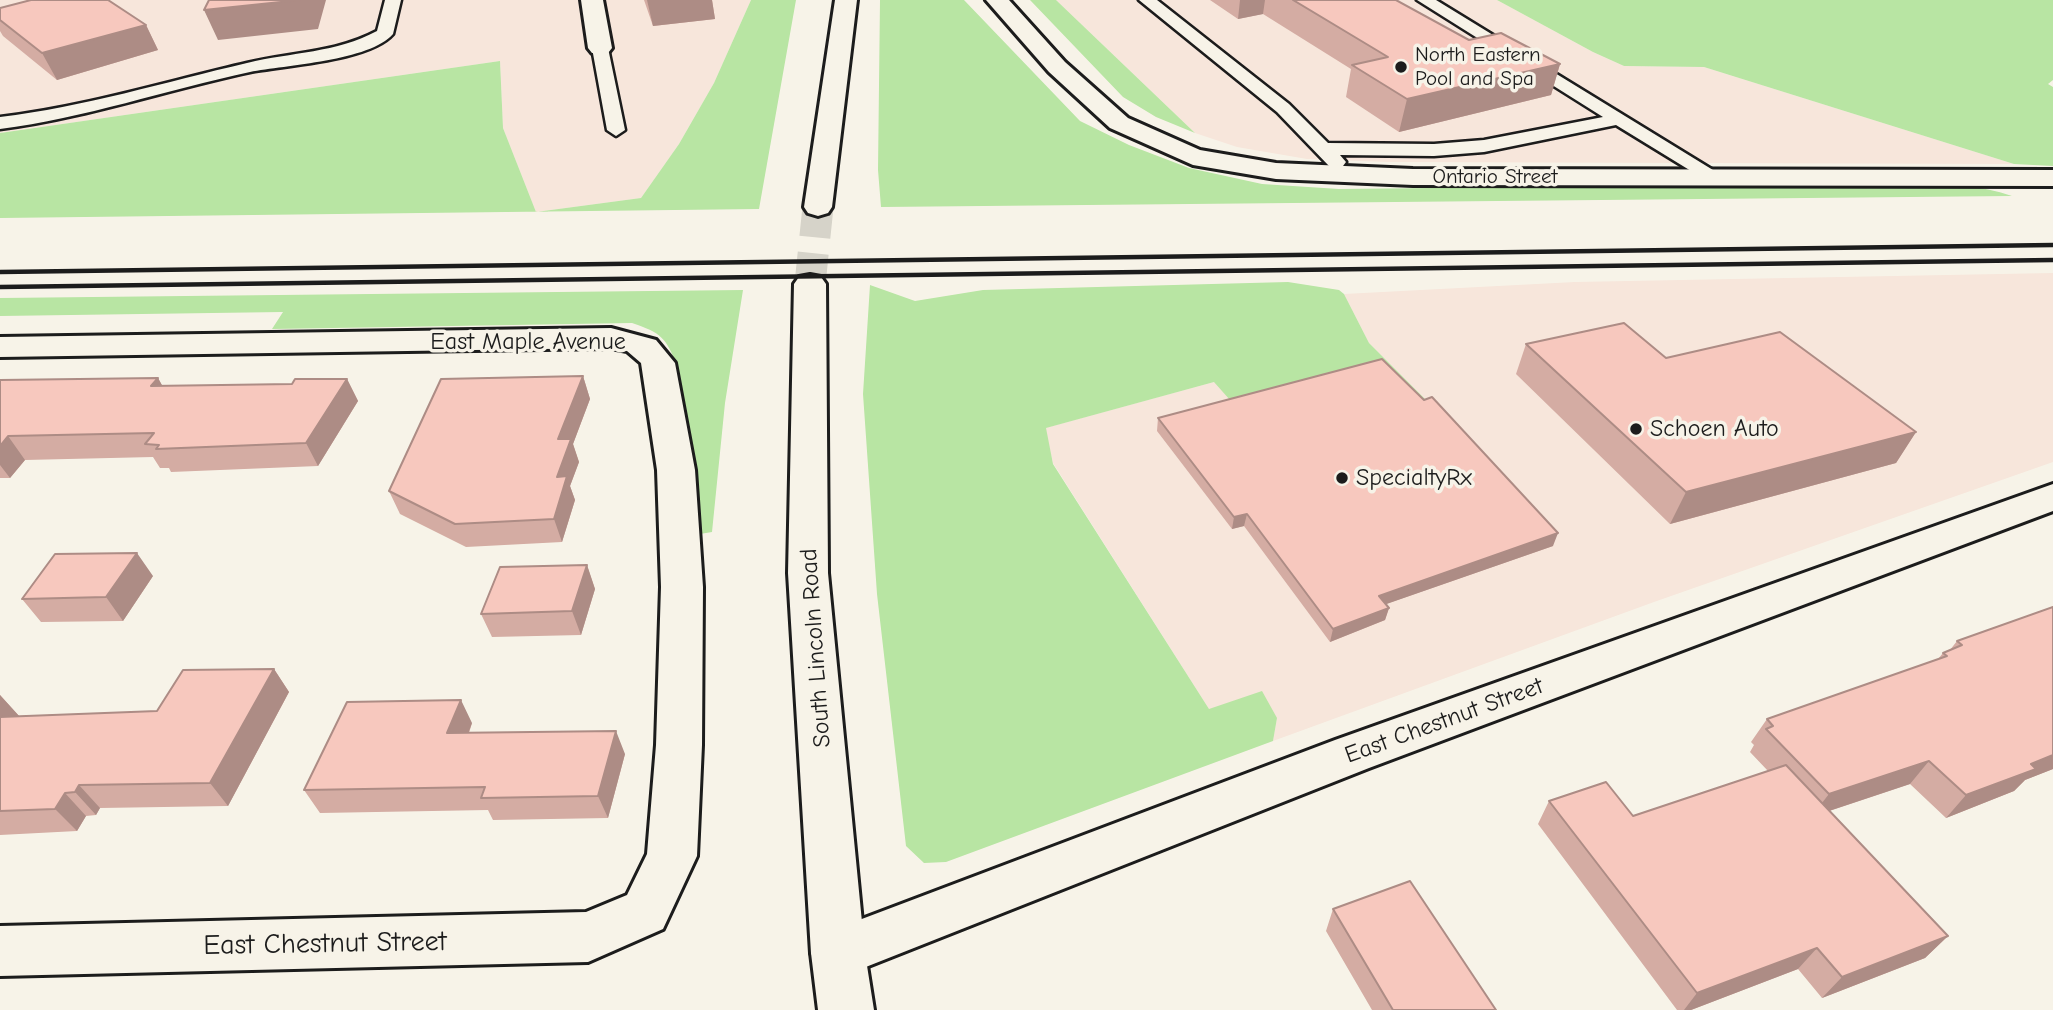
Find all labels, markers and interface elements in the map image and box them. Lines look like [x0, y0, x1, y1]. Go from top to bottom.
place label: North Eastern Pool and Spa [1415, 42, 1541, 92]
marker: North Eastern Pool and Spa [1393, 59, 1409, 75]
street label: Ontario Street [1432, 164, 1558, 190]
street label: East Maple Avenue [430, 328, 626, 356]
place label: Schoen Auto [1650, 415, 1779, 443]
marker: Schoen Auto [1628, 421, 1644, 437]
place label: SpecialtyRx [1356, 464, 1472, 492]
marker: SpecialtyRx [1334, 470, 1350, 486]
street label: South Lincoln Road [795, 548, 837, 748]
street label: East Chestnut Street [1341, 672, 1547, 770]
street label: East Chestnut Street [203, 925, 447, 963]

